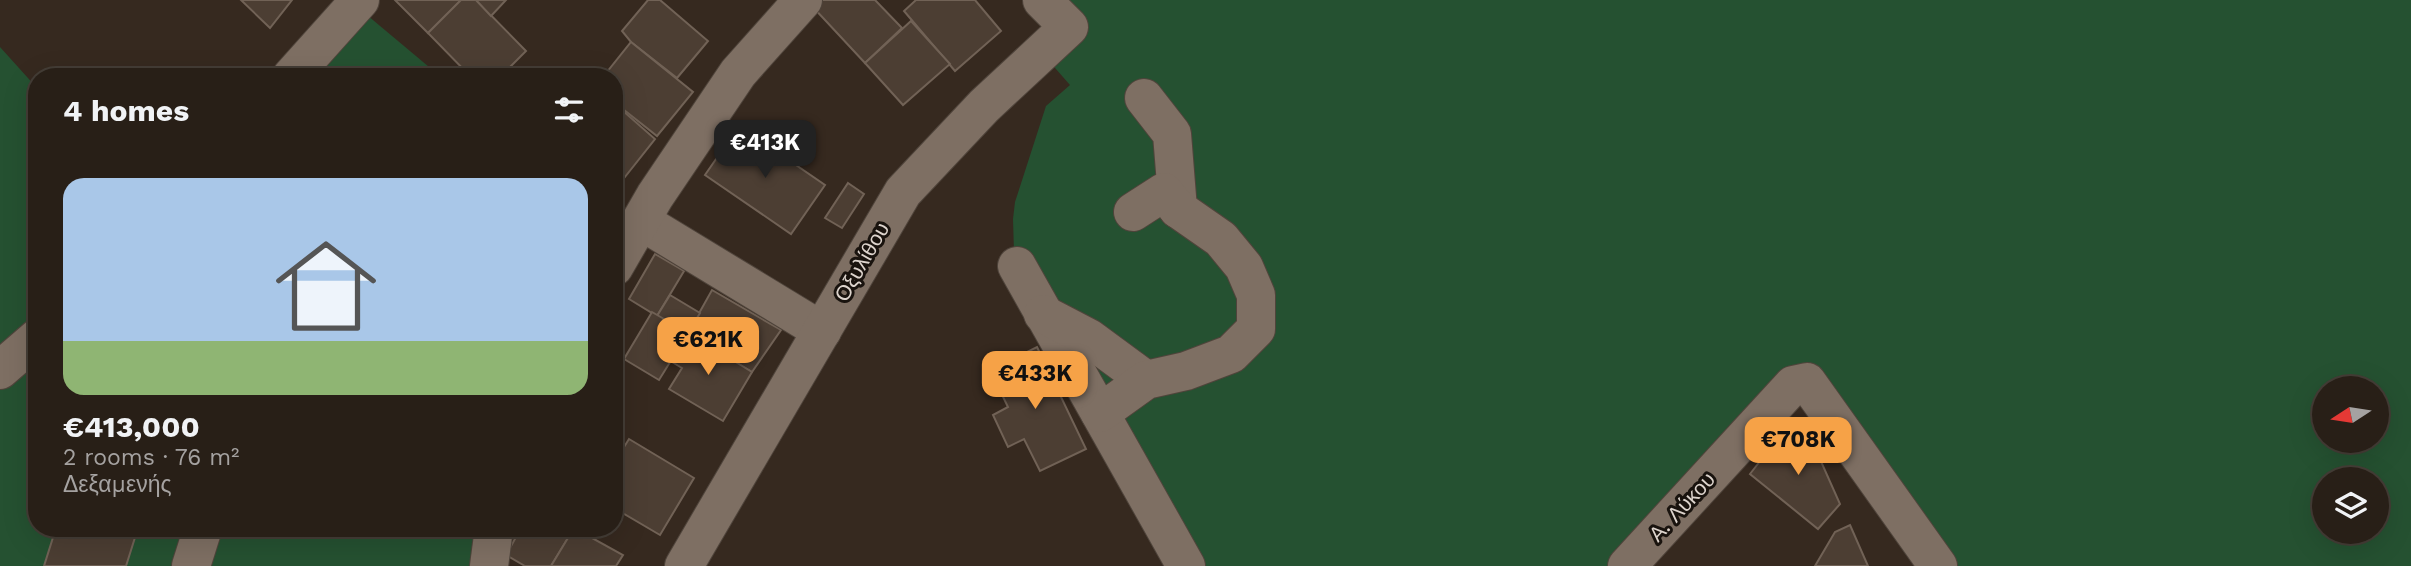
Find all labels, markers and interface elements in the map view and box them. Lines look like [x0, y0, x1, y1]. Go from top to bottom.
icon: filters [550, 91, 588, 129]
text: 4 homes [63, 93, 189, 128]
pin: €413K [716, 120, 814, 180]
text: €413K [730, 129, 800, 156]
street label: Οξυλίθου [829, 218, 894, 306]
icon: home [263, 223, 389, 349]
pin: €621K [659, 318, 757, 377]
text: €621K [673, 326, 743, 353]
pin: €433K [986, 352, 1084, 411]
text: €433K [998, 360, 1072, 387]
north arrow [2312, 376, 2389, 453]
map controls [2312, 376, 2389, 544]
text: €413,000 [63, 409, 200, 444]
pin: €708K [1749, 418, 1847, 477]
text: €708K [1761, 426, 1835, 453]
text: 2 rooms · 76 m² [63, 444, 239, 471]
street label: Α. Λύκου [1643, 467, 1720, 547]
button: layers [2312, 467, 2389, 544]
text: Δεξαμενής [63, 471, 172, 498]

